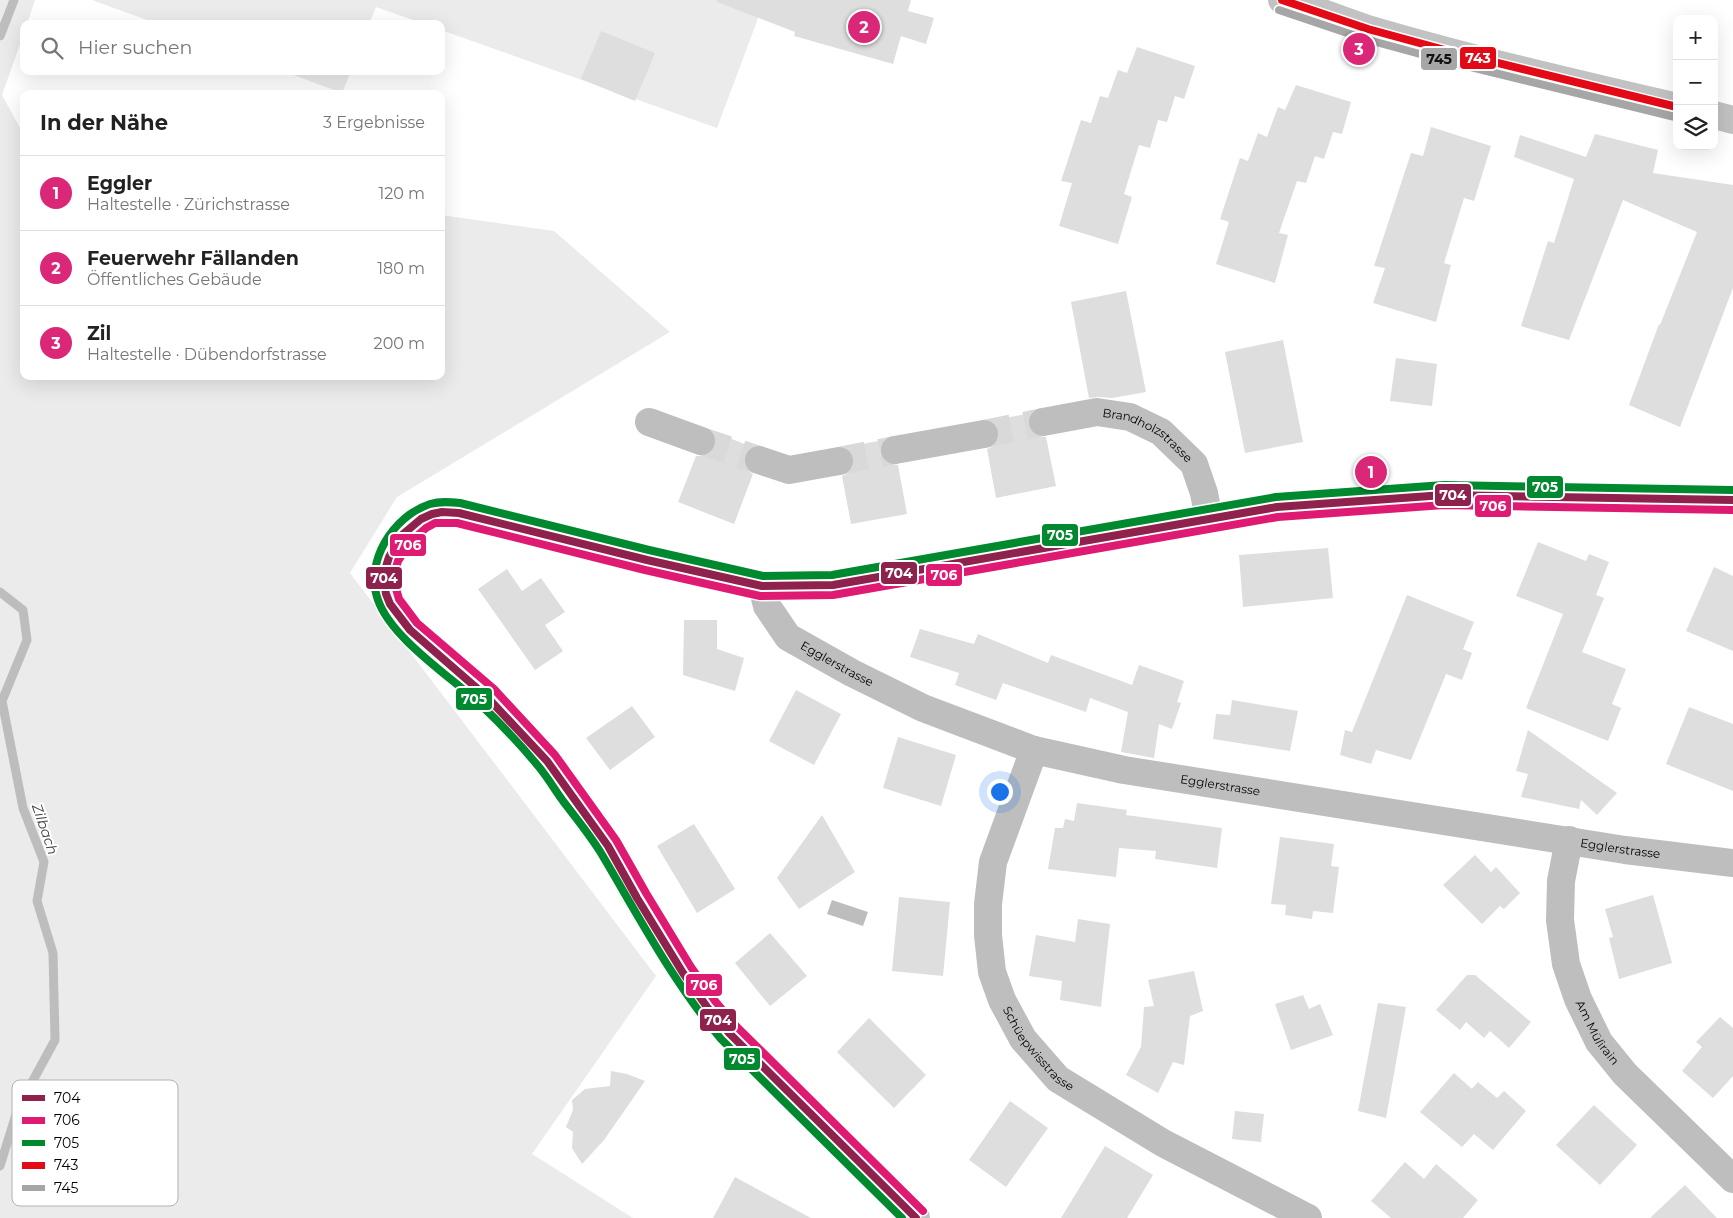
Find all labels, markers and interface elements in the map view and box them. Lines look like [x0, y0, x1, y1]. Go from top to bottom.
pin: 2 [848, 8, 880, 46]
map controls [1673, 15, 1718, 150]
button: + [1673, 15, 1718, 60]
search box [20, 20, 445, 75]
pin: 3 [1343, 30, 1375, 68]
icon: search [38, 34, 66, 62]
text: Hier suchen [78, 36, 192, 59]
line badge: 743 [1459, 46, 1497, 70]
line badge: 745 [1420, 47, 1458, 71]
text: 743 [1465, 49, 1491, 67]
text: 745 [1426, 50, 1452, 68]
button: − [1673, 60, 1718, 105]
button: layers [1673, 105, 1718, 150]
text: In der Nähe [40, 110, 168, 135]
text: 3 Ergebnisse [323, 113, 425, 132]
text: Eggler [87, 172, 152, 195]
text: 1 [53, 184, 59, 203]
text: 120 m [378, 184, 425, 203]
text: Haltestelle · Zürichstrasse [87, 195, 290, 214]
text: Feuerwehr Fällanden [87, 247, 299, 270]
text: 2 [51, 259, 61, 278]
text: 180 m [377, 259, 425, 278]
text: Öffentliches Gebäude [87, 270, 262, 289]
text: Zil [87, 322, 111, 345]
text: 3 [51, 334, 61, 353]
text: 200 m [374, 334, 425, 353]
text: Haltestelle · Dübendorfstrasse [87, 345, 327, 364]
street label: Brandholzstrasse [1102, 405, 1196, 465]
pin: 1 [1355, 453, 1387, 491]
line badge: 705 [1526, 475, 1564, 499]
text: 705 [1532, 478, 1558, 496]
line badge: 704 [1434, 483, 1472, 507]
text: 704 [1439, 486, 1467, 504]
line badge: 706 [1474, 494, 1512, 518]
text: 706 [1480, 497, 1506, 515]
line badge: 705 [1041, 523, 1079, 547]
text: 705 [1047, 526, 1073, 544]
line badge: 706 [389, 533, 427, 557]
text: 706 [395, 536, 421, 554]
line badge: 704 [880, 561, 918, 585]
line badge: 706 [925, 563, 963, 587]
text: 704 [885, 564, 913, 582]
line badge: 704 [365, 566, 403, 590]
text: 706 [931, 566, 957, 584]
text: 704 [370, 569, 398, 587]
street label: Egglerstrasse [798, 638, 876, 689]
line badge: 705 [455, 687, 493, 711]
text: 705 [461, 690, 487, 708]
street label: Egglerstrasse [1179, 771, 1261, 799]
your location [987, 779, 1013, 805]
water label: Zilbach [28, 800, 62, 857]
street label: Egglerstrasse [1579, 835, 1661, 861]
line badge: 706 [685, 973, 723, 997]
text: 706 [691, 976, 717, 994]
street label: Am Mülirain [1573, 997, 1623, 1068]
street label: Schüepwisstrasse [1000, 1004, 1077, 1094]
line badge: 704 [699, 1008, 737, 1032]
text: 704 [704, 1011, 732, 1029]
line badge: 705 [723, 1047, 761, 1071]
text: 705 [729, 1050, 755, 1068]
legend [12, 1080, 178, 1206]
text: 704 [54, 1089, 81, 1107]
text: 706 [54, 1111, 80, 1129]
text: 705 [54, 1134, 79, 1152]
text: 743 [54, 1156, 78, 1174]
text: 745 [54, 1179, 79, 1197]

